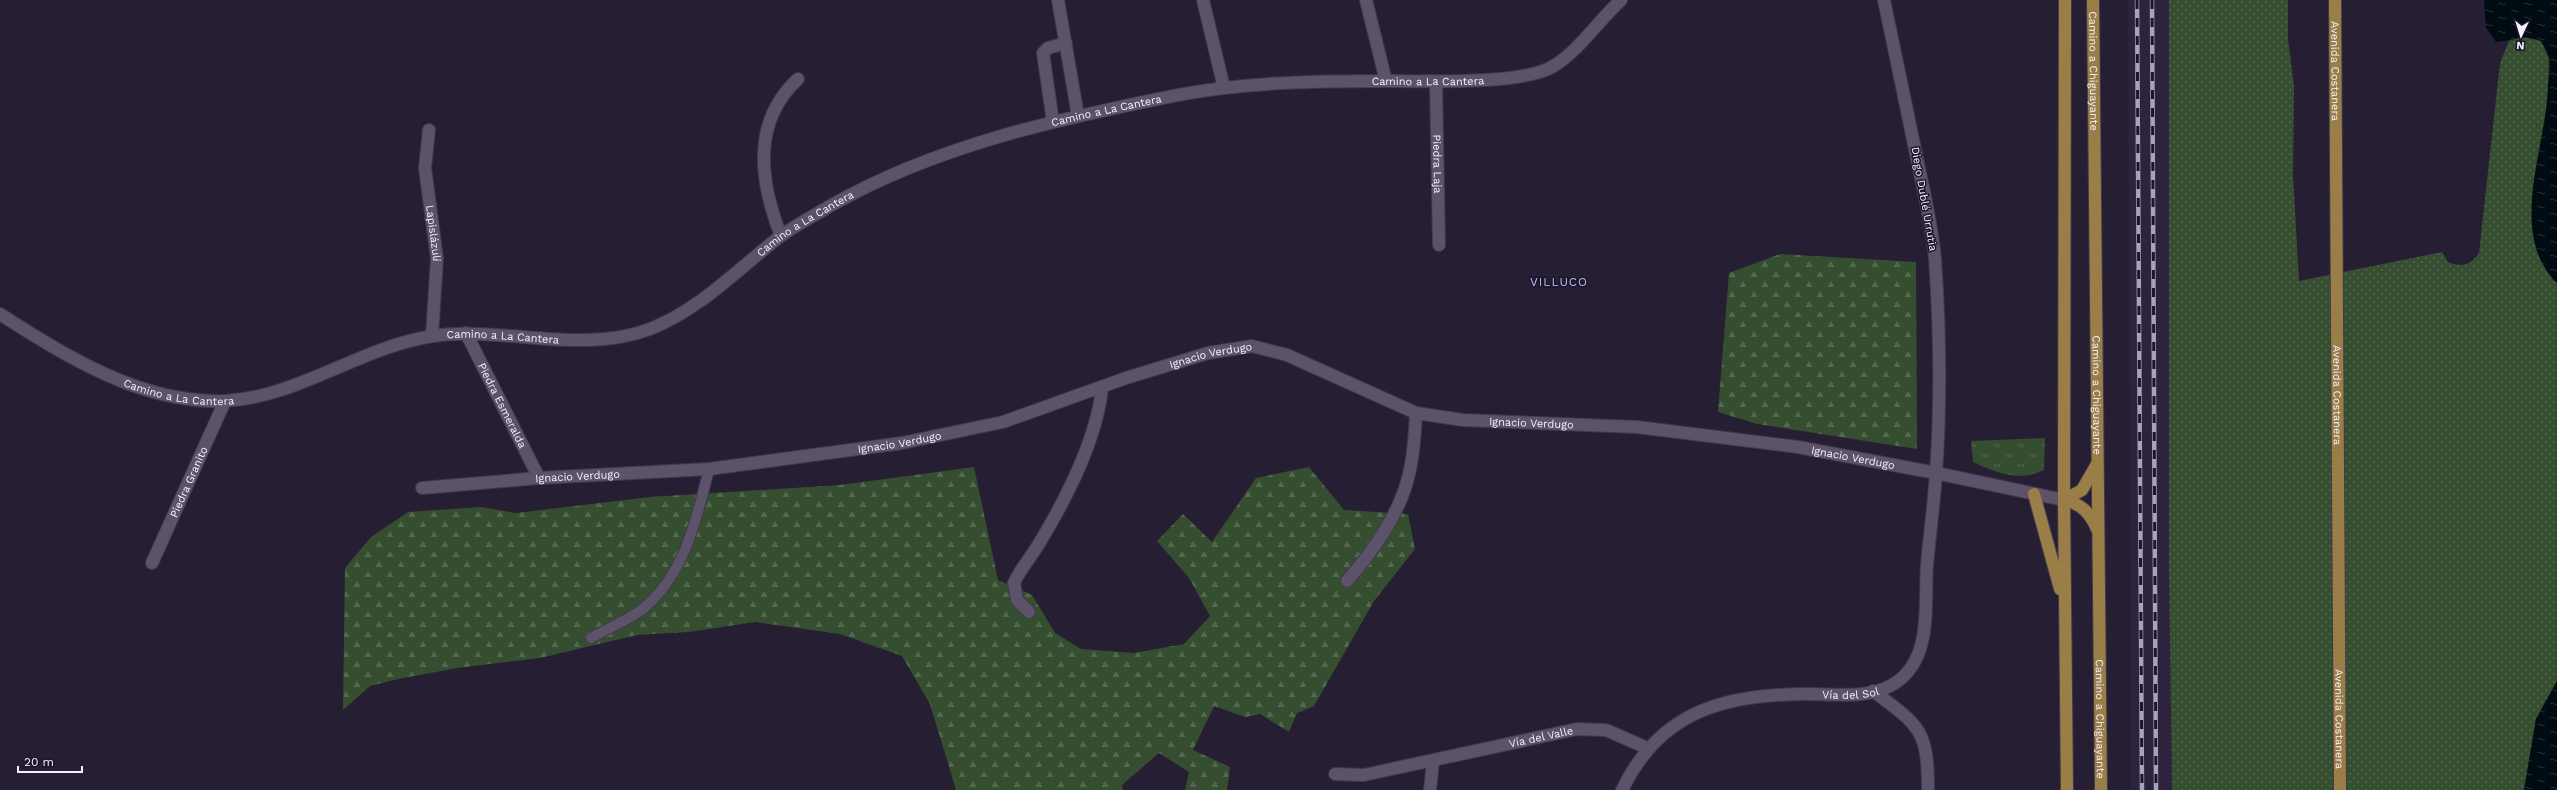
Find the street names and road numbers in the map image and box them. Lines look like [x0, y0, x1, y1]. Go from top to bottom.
street label: Camino a Chiguayante [2087, 11, 2101, 131]
street label: Avenida Costanera [2329, 21, 2342, 121]
street label: Camino a La Cantera [1372, 74, 1485, 88]
street label: Camino a La Cantera [1050, 92, 1163, 129]
street label: Piedra Laja [1430, 134, 1445, 194]
street label: Diego Dublé Urrutia [1908, 146, 1940, 252]
street label: Camino a La Cantera [754, 188, 856, 259]
street label: Lapislázuli [423, 204, 444, 262]
street label: Camino a La Cantera [446, 327, 559, 346]
street label: Camino a Chiguayante [2090, 335, 2104, 455]
street label: Ignacio Verdugo [1168, 340, 1253, 371]
street label: Avenida Costanera [2331, 345, 2344, 445]
street label: Piedra Esmeralda [476, 361, 529, 450]
street label: Camino a La Cantera [122, 376, 235, 408]
street label: Ignacio Verdugo [1489, 415, 1574, 431]
street label: Ignacio Verdugo [857, 429, 942, 455]
street label: Ignacio Verdugo [1810, 443, 1896, 472]
street label: Piedra Granito [167, 444, 210, 519]
street label: Ignacio Verdugo [535, 467, 620, 485]
street label: Camino a Chiguayante [2093, 659, 2107, 779]
street label: Avenida Costanera [2333, 669, 2346, 769]
street label: Vía del Sol [1822, 684, 1881, 701]
street label: Vía del Valle [1508, 724, 1574, 750]

